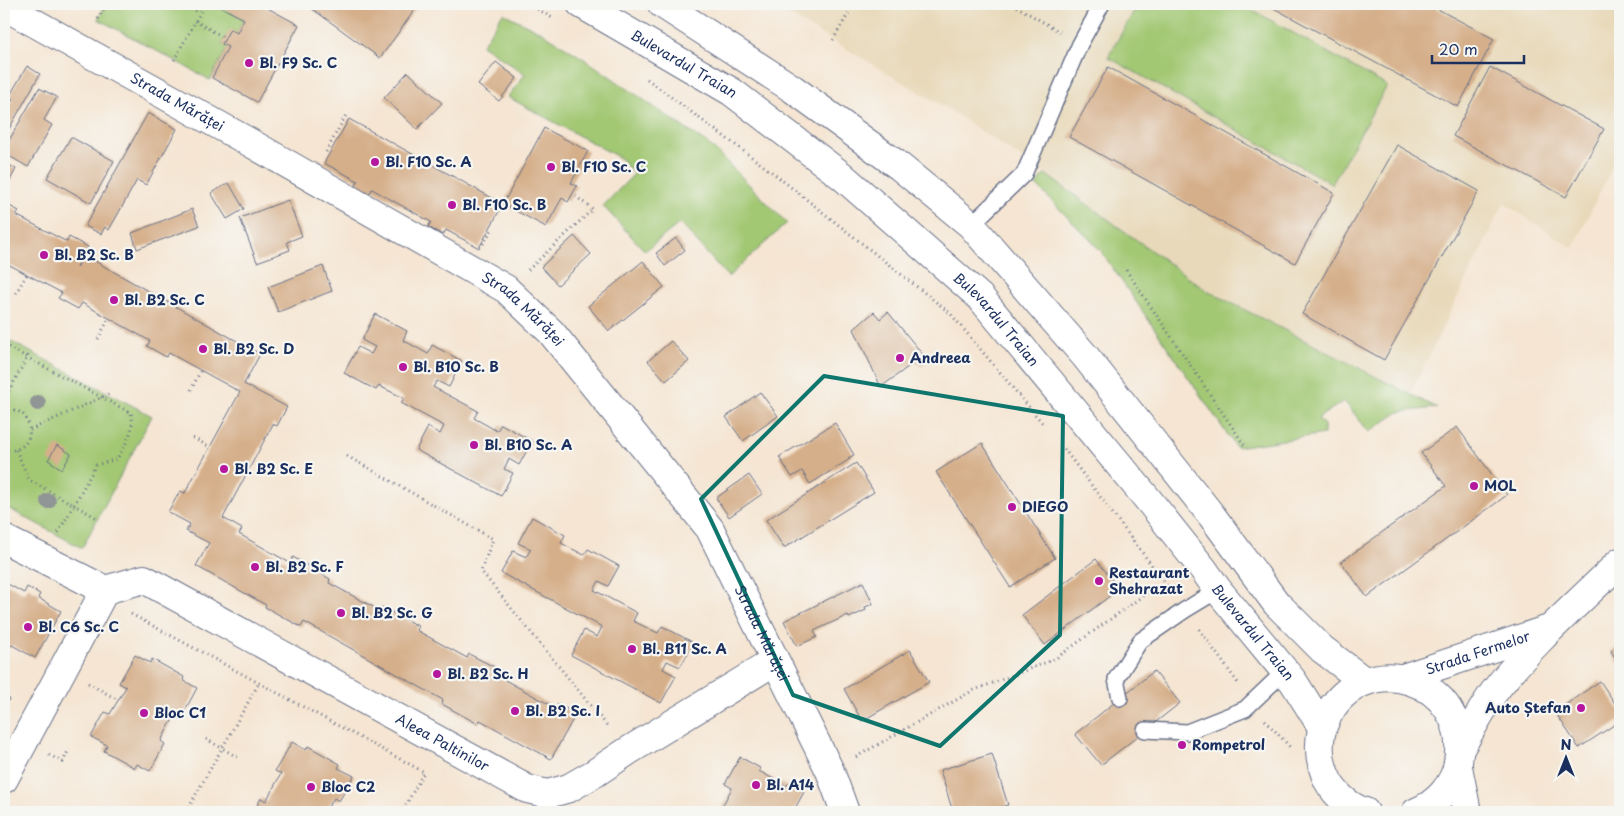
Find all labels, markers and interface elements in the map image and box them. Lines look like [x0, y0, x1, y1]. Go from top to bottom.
street label: Bulevardul Traian [627, 24, 742, 103]
scale bar [1432, 32, 1524, 64]
text: 20 m [1439, 37, 1478, 60]
place label: Bl. F9 Sc. C [259, 52, 337, 73]
marker: Bl. F9 Sc. C [243, 57, 255, 69]
street label: Strada Mărăței [127, 67, 228, 136]
place label: Bl. F10 Sc. A [385, 151, 472, 172]
marker: Bl. F10 Sc. A [369, 156, 381, 168]
place label: Bl. F10 Sc. C [561, 156, 646, 177]
marker: Bl. F10 Sc. C [545, 161, 557, 173]
place label: Bl. F10 Sc. B [462, 194, 546, 215]
marker: Bl. F10 Sc. B [446, 199, 458, 211]
place label: Bl. B2 Sc. B [54, 244, 134, 265]
marker: Bl. B2 Sc. B [38, 249, 50, 261]
street label: Strada Mărăței [478, 266, 569, 351]
street label: Bulevardul Traian [949, 267, 1044, 371]
place label: Bl. B2 Sc. C [124, 289, 205, 310]
marker: Bl. B2 Sc. C [108, 294, 120, 306]
place label: Bl. B2 Sc. D [213, 338, 294, 359]
marker: Bl. B2 Sc. D [197, 343, 209, 355]
place label: Andreea [910, 347, 971, 368]
marker: Andreea [894, 352, 906, 364]
place label: Bl. B10 Sc. B [413, 356, 499, 377]
marker: Bl. B10 Sc. B [397, 361, 409, 373]
place label: Bl. B10 Sc. A [484, 434, 572, 455]
marker: Bl. B10 Sc. A [468, 439, 480, 451]
place label: Bl. B2 Sc. E [234, 458, 313, 479]
marker: Bl. B2 Sc. E [218, 463, 230, 475]
place label: MOL [1484, 475, 1517, 496]
marker: MOL [1468, 480, 1480, 492]
place label: DIEGO [1022, 496, 1068, 517]
marker: DIEGO [1006, 501, 1018, 513]
place label: Bl. B2 Sc. F [265, 556, 344, 577]
marker: Bl. B2 Sc. F [249, 561, 261, 573]
place label: Restaurant Shehrazat [1109, 562, 1190, 599]
marker: Restaurant Shehrazat [1093, 575, 1105, 587]
street label: Bulevardul Traian [1207, 579, 1299, 685]
street label: Strada Mărăței [729, 581, 795, 685]
place label: Bl. B2 Sc. G [351, 602, 433, 623]
marker: Bl. B2 Sc. G [335, 607, 347, 619]
place label: Bl. C6 Sc. C [38, 616, 119, 637]
marker: Bl. C6 Sc. C [22, 621, 34, 633]
street label: Strada Fermelor [1423, 625, 1533, 680]
place label: Bl. B11 Sc. A [642, 638, 727, 659]
marker: Bl. B11 Sc. A [626, 643, 638, 655]
place label: Bl. B2 Sc. H [447, 663, 529, 684]
marker: Bl. B2 Sc. H [431, 668, 443, 680]
place label: Auto Ștefan [1485, 697, 1571, 718]
place label: Bl. B2 Sc. I [525, 700, 600, 721]
place label: Bloc C1 [154, 702, 206, 723]
marker: Auto Ștefan [1575, 702, 1587, 714]
marker: Bl. B2 Sc. I [509, 705, 521, 717]
marker: Bloc C1 [138, 707, 150, 719]
street label: Aleea Paltinilor [392, 708, 494, 777]
place label: Rompetrol [1192, 734, 1265, 755]
north arrow [1542, 734, 1592, 784]
text: N [1560, 734, 1572, 755]
marker: Rompetrol [1176, 739, 1188, 751]
place label: Bl. A14 [766, 774, 815, 795]
place label: Bloc C2 [321, 776, 375, 797]
marker: Bl. A14 [750, 779, 762, 791]
marker: Bloc C2 [305, 781, 317, 793]

